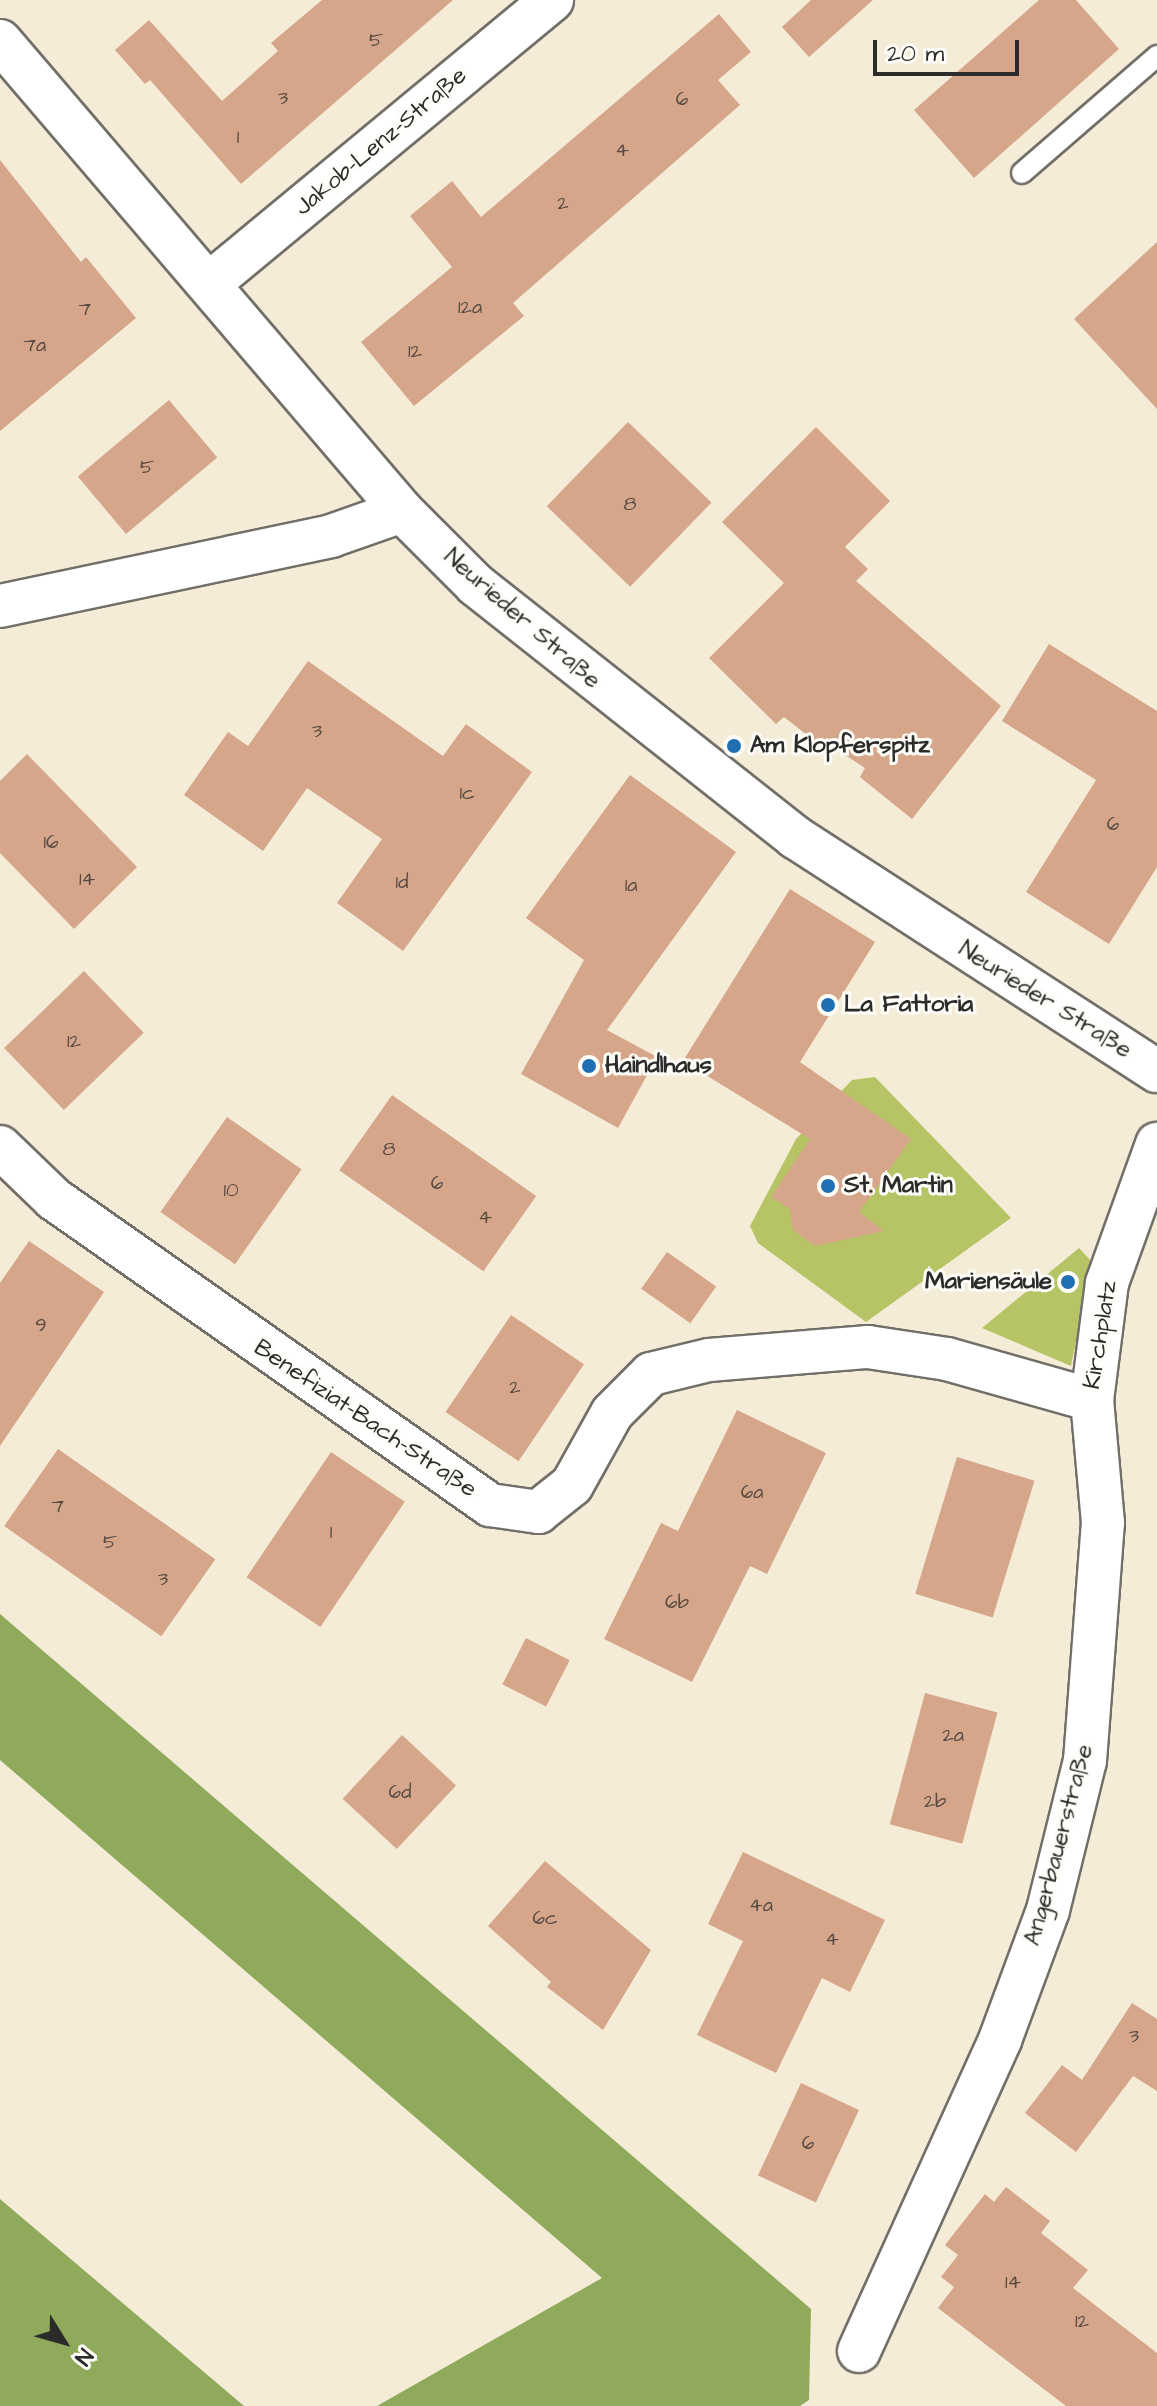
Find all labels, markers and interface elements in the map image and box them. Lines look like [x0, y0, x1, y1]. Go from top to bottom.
scale bar [877, 24, 1023, 74]
house number: 5 [369, 28, 383, 52]
text: 20 m [887, 37, 944, 71]
street label: Jakob-Lenz-Straße [289, 62, 473, 222]
house number: 3 [278, 86, 288, 110]
house number: 6 [676, 87, 688, 111]
house number: 1 [237, 125, 239, 149]
house number: 4 [615, 138, 629, 162]
house number: 2 [557, 191, 569, 215]
house number: 12a [458, 295, 482, 319]
house number: 7 [79, 297, 91, 321]
house number: 7a [24, 333, 46, 357]
house number: 12 [408, 339, 422, 363]
house number: 5 [140, 455, 154, 479]
house number: 8 [624, 492, 636, 516]
street label: Neurieder Straße [438, 543, 606, 695]
house number: 3 [312, 719, 322, 743]
place label: Am Klopferspitz [750, 732, 930, 760]
marker: Am Klopferspitz [725, 737, 743, 755]
house number: 1c [459, 781, 475, 805]
house number: 6 [1107, 812, 1119, 836]
house number: 16 [43, 830, 59, 854]
house number: 14 [79, 867, 95, 891]
house number: 1d [396, 870, 408, 894]
house number: 1a [625, 873, 637, 897]
street label: Neurieder Straße [953, 935, 1137, 1065]
place label: La Fattoria [844, 991, 973, 1019]
marker: La Fattoria [819, 996, 837, 1014]
house number: 12 [67, 1029, 81, 1053]
place label: Haindlhaus [605, 1052, 712, 1080]
marker: Haindlhaus [580, 1057, 598, 1075]
house number: 8 [383, 1137, 395, 1161]
house number: 6 [431, 1171, 443, 1195]
place label: St. Martin [844, 1172, 953, 1200]
marker: St. Martin [819, 1177, 837, 1195]
house number: 10 [223, 1178, 239, 1202]
house number: 4 [478, 1205, 492, 1229]
place label: Mariensäule [925, 1268, 1052, 1296]
marker: Mariensäule [1059, 1273, 1077, 1291]
street label: Kirchplatz [1078, 1279, 1124, 1391]
house number: 9 [35, 1313, 47, 1337]
street label: Benefiziat-Bach-Straße [248, 1334, 482, 1504]
house number: 2 [509, 1375, 521, 1399]
house number: 6a [741, 1480, 763, 1504]
house number: 7 [52, 1494, 64, 1518]
house number: 1 [330, 1520, 332, 1544]
house number: 5 [103, 1530, 117, 1554]
house number: 3 [158, 1567, 168, 1591]
house number: 6b [665, 1590, 689, 1614]
house number: 2a [942, 1723, 964, 1747]
street label: Angerbauerstraße [1018, 1741, 1100, 1949]
house number: 6d [389, 1780, 411, 1804]
house number: 2b [924, 1789, 946, 1813]
house number: 4a [749, 1893, 773, 1917]
house number: 6c [532, 1906, 558, 1930]
house number: 4 [825, 1927, 839, 1951]
house number: 3 [1129, 2024, 1139, 2048]
house number: 6 [802, 2131, 814, 2155]
house number: 14 [1005, 2270, 1021, 2294]
north arrow [24, 2302, 104, 2382]
house number: 12 [1075, 2309, 1089, 2333]
text: N [67, 2342, 100, 2372]

